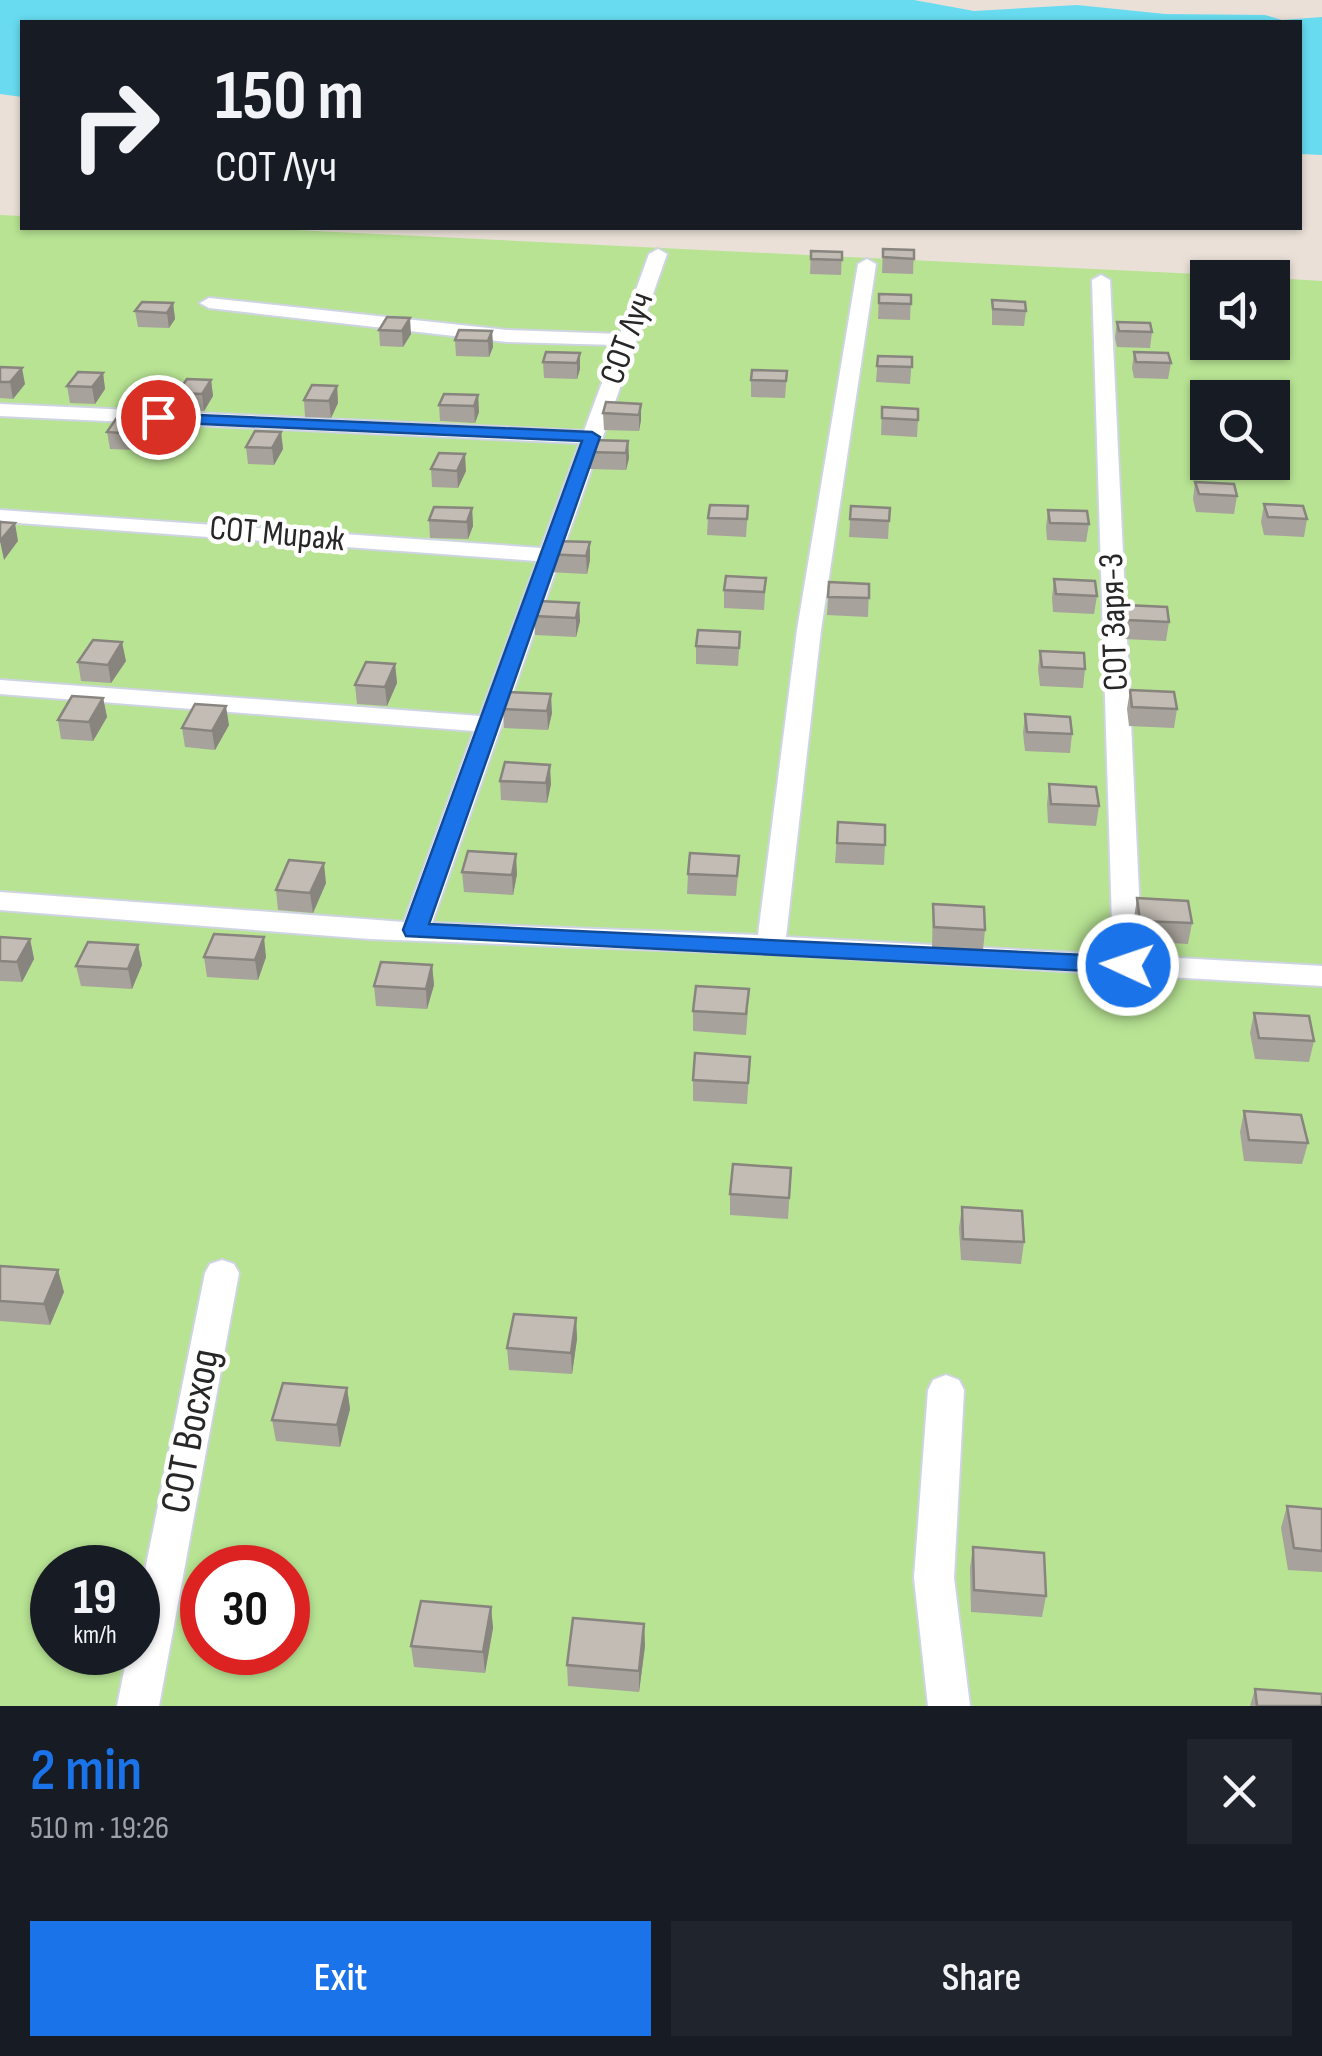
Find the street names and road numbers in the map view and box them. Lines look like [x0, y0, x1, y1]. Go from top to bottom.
street label: СОТ Луч [591, 286, 663, 390]
street label: СОТ Мираж [208, 507, 346, 561]
street label: СОТ Заря-3 [1090, 552, 1138, 692]
street label: СОТ Восход [150, 1345, 232, 1517]

